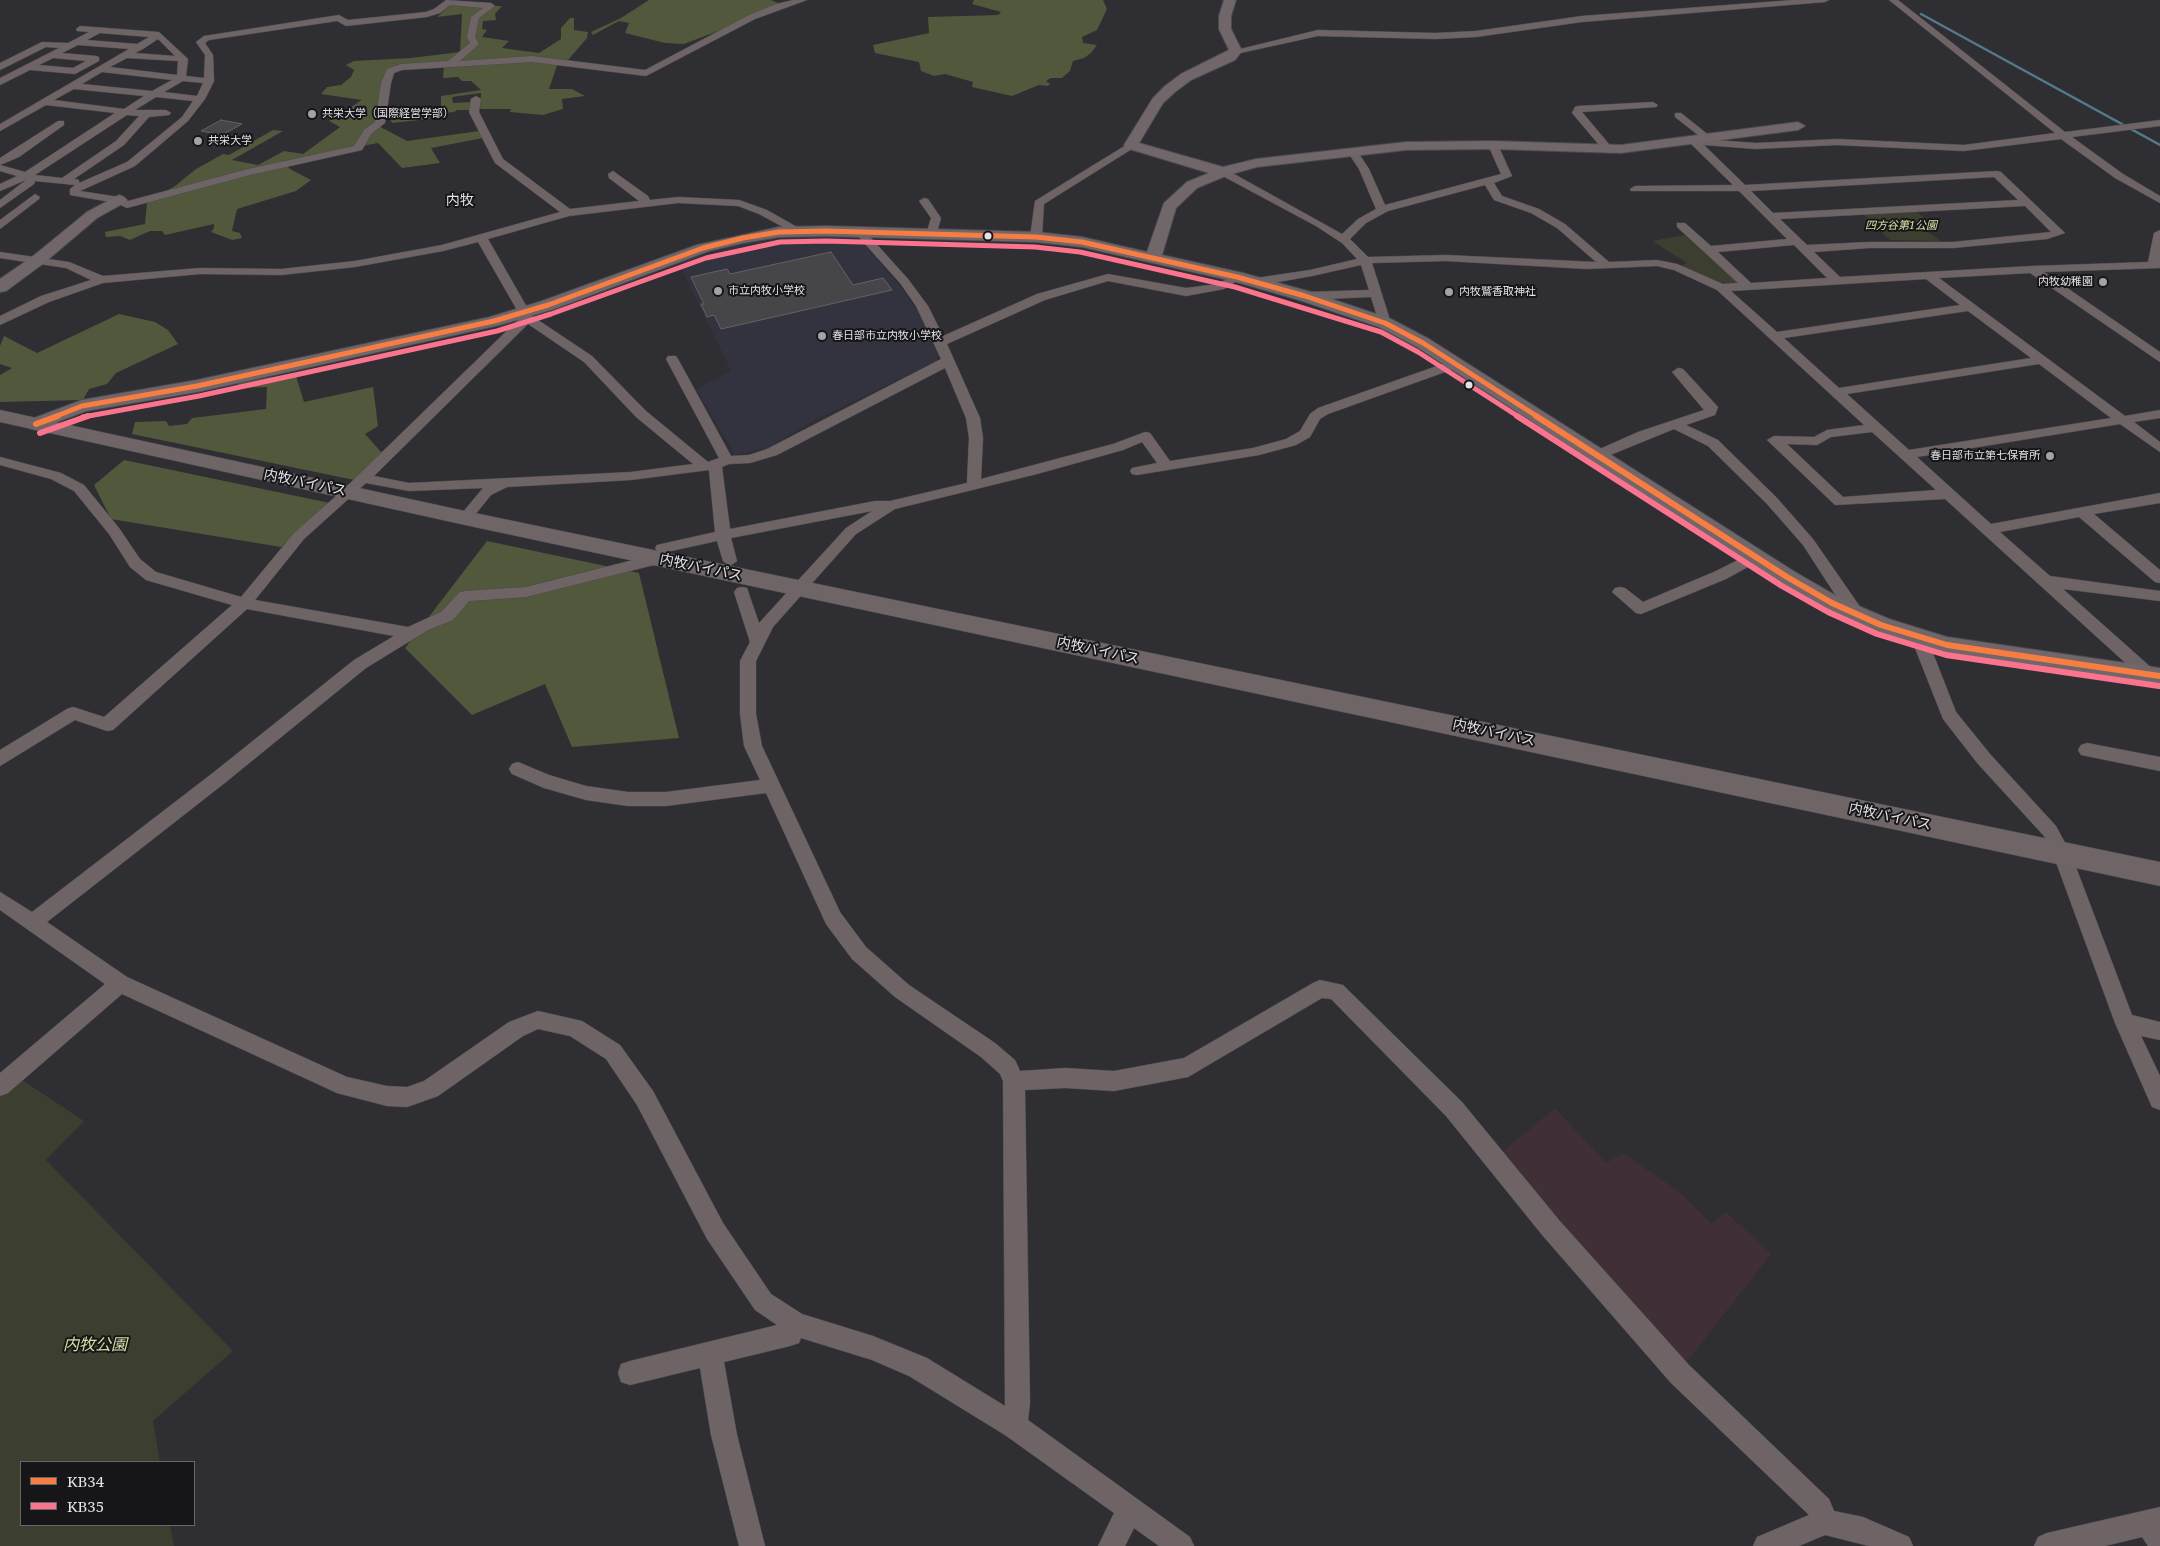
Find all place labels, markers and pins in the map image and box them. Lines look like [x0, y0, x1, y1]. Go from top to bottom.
place label: 共栄大学（国際経営学部） [322, 107, 454, 121]
marker: 共栄大学（国際経営学部） [306, 108, 318, 120]
place label: 共栄大学 [208, 134, 252, 148]
marker: 共栄大学 [192, 135, 204, 147]
unlabelled marker [983, 231, 993, 241]
place label: 内牧幼稚園 [2038, 275, 2093, 289]
marker: 内牧幼稚園 [2097, 276, 2109, 288]
place label: 市立内牧小学校 [728, 284, 805, 298]
marker: 市立内牧小学校 [712, 285, 724, 297]
place label: 内牧鷲香取神社 [1459, 285, 1536, 299]
marker: 内牧鷲香取神社 [1443, 286, 1455, 298]
place label: 春日部市立内牧小学校 [832, 329, 942, 343]
marker: 春日部市立内牧小学校 [816, 330, 828, 342]
unlabelled marker [1464, 380, 1474, 390]
place label: 春日部市立第七保育所 [1930, 449, 2040, 463]
marker: 春日部市立第七保育所 [2044, 450, 2056, 462]

